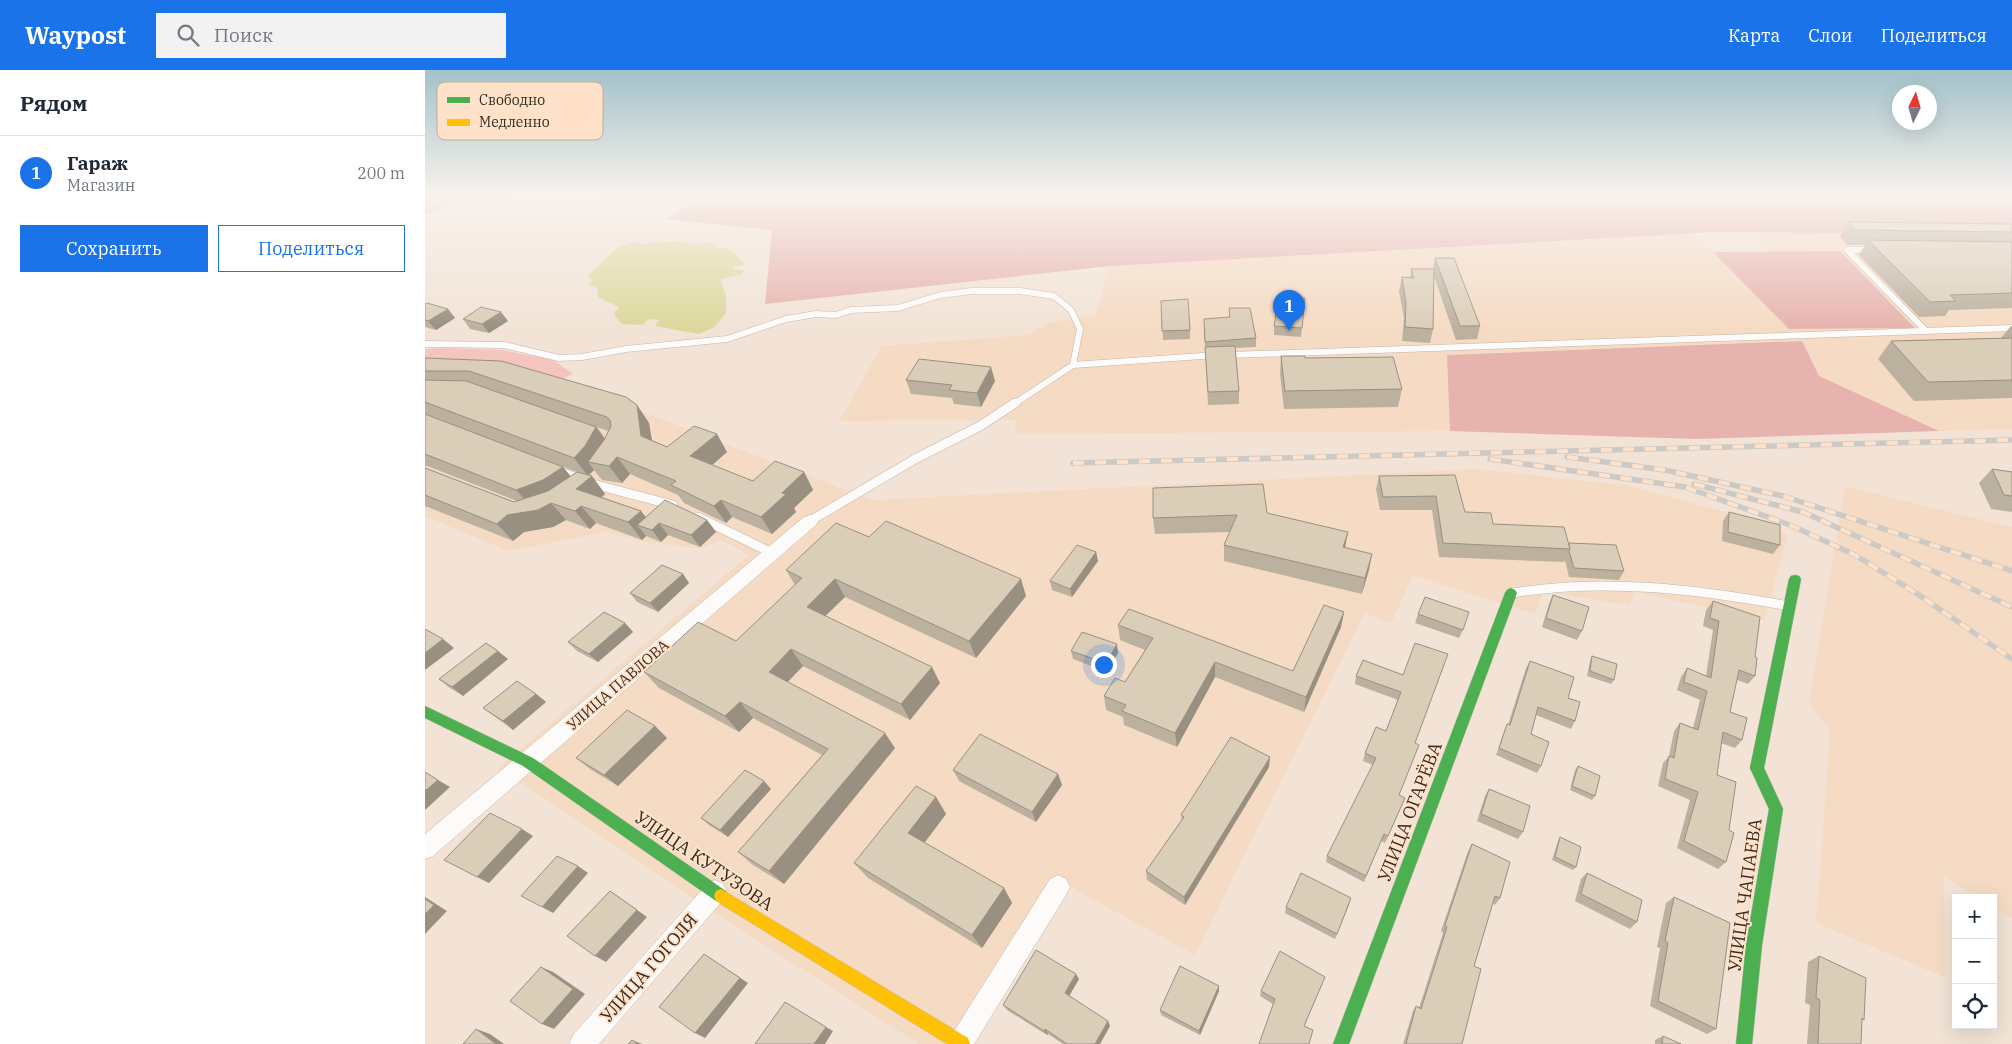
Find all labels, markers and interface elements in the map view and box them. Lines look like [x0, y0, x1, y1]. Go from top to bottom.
search box [156, 13, 506, 58]
text: Waypost [25, 19, 126, 51]
icon: search [174, 21, 202, 49]
text: Поиск [214, 23, 273, 47]
text: Карта [1728, 24, 1780, 47]
text: Слои [1808, 24, 1853, 47]
text: Поделиться [1881, 24, 1987, 47]
legend [437, 82, 603, 140]
north arrow [1892, 85, 1937, 130]
text: Рядом [20, 89, 88, 117]
text: Свободно [479, 91, 545, 109]
text: Медленно [479, 113, 550, 131]
text: Гараж [67, 151, 128, 175]
text: 1 [31, 163, 41, 183]
text: 200 m [357, 163, 405, 183]
text: Магазин [67, 175, 135, 195]
button: Сохранить [20, 225, 208, 272]
button: Поделиться [218, 225, 405, 272]
pin: 1 [1273, 290, 1305, 331]
street label: УЛИЦА ПАВЛОВА [563, 635, 673, 734]
your location [1091, 652, 1117, 678]
street label: УЛИЦА ОГАРЁВА [1372, 738, 1447, 885]
street label: УЛИЦА КУТУЗОВА [630, 806, 779, 916]
street label: УЛИЦА ЧАПАЕВА [1722, 816, 1767, 973]
map controls [1952, 894, 1997, 1029]
button: + [1952, 894, 1997, 939]
street label: УЛИЦА ГОГОЛЯ [595, 908, 702, 1027]
button: − [1952, 939, 1997, 984]
button: locate [1952, 984, 1997, 1029]

